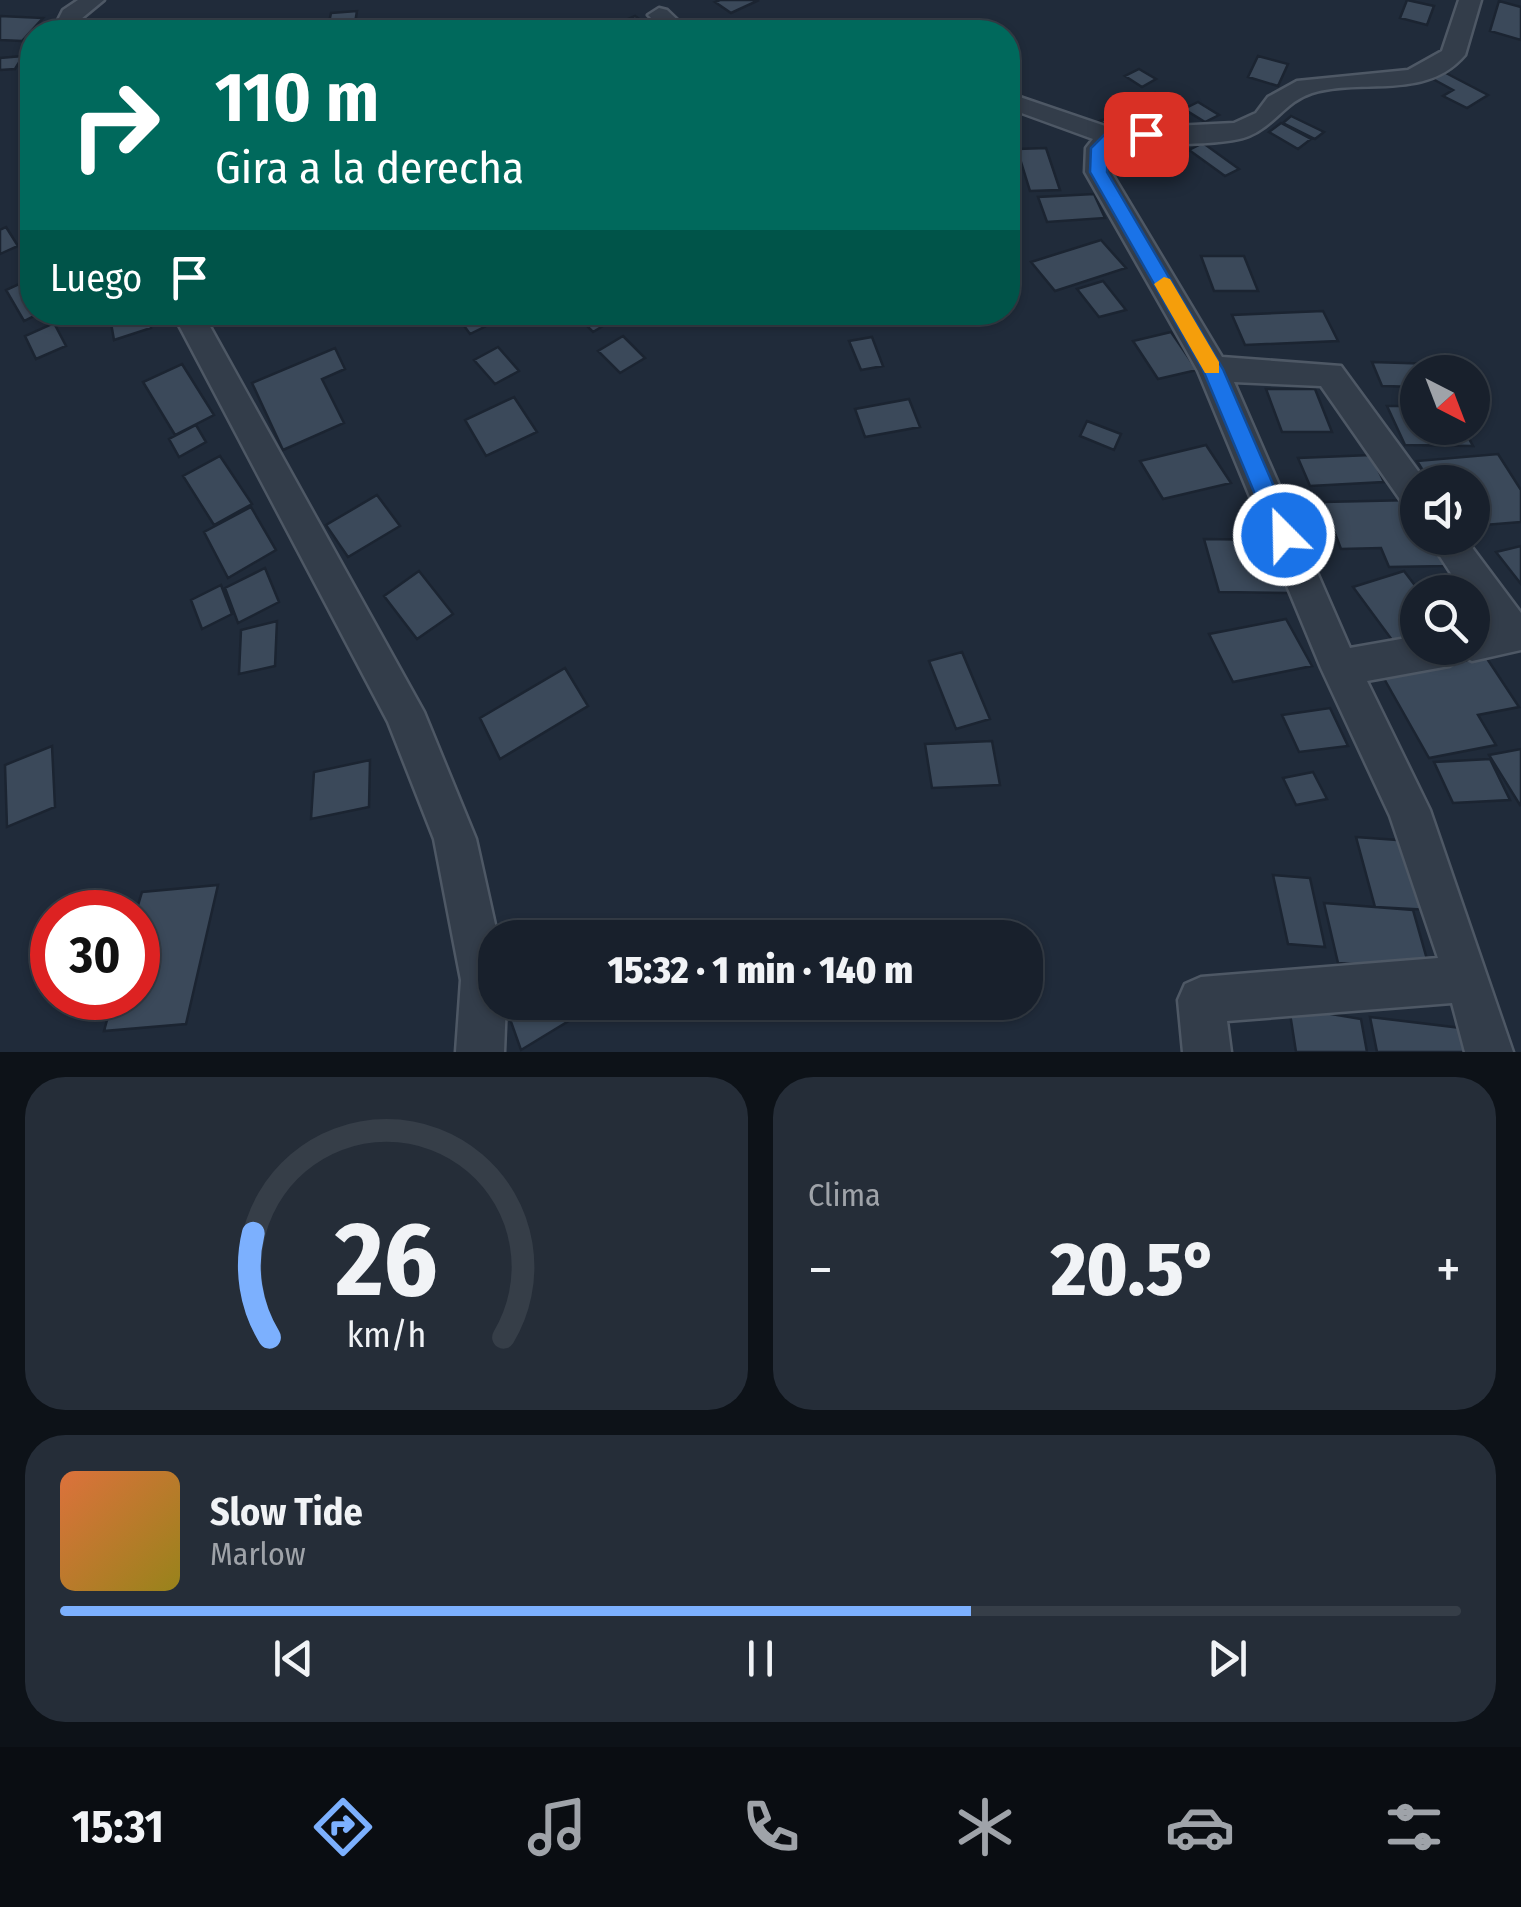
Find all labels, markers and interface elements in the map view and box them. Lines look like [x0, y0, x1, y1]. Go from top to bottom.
text: 110 m [215, 56, 379, 140]
icon: right [50, 60, 180, 190]
pin [1104, 92, 1189, 177]
icon: arrive [1119, 107, 1174, 162]
text: Gira a la derecha [215, 141, 524, 195]
icon: arrive [162, 250, 217, 305]
text: Luego [50, 255, 142, 301]
north arrow [1400, 355, 1490, 445]
map controls [1400, 355, 1490, 665]
button: sound [1400, 465, 1490, 555]
position arrow [1232, 483, 1336, 587]
button: search [1400, 575, 1490, 665]
speed limit sign: 30 [30, 890, 160, 1020]
text: 15:32 · 1 min · 140 m [608, 947, 913, 993]
text: Clima [808, 1176, 881, 1214]
text: 26 [334, 1198, 438, 1323]
text: 20.5° [1051, 1225, 1218, 1315]
text: − [808, 1237, 833, 1303]
text: + [1436, 1237, 1461, 1303]
text: km/h [347, 1314, 426, 1356]
text: Slow Tide [210, 1489, 363, 1535]
text: Marlow [210, 1535, 306, 1573]
icon: previous [266, 1631, 321, 1686]
icon: pause [733, 1631, 788, 1686]
icon: next [1200, 1631, 1255, 1686]
icon: directions [308, 1792, 378, 1862]
icon: music [522, 1792, 592, 1862]
icon: phone [736, 1792, 806, 1862]
icon: climate [950, 1792, 1020, 1862]
icon: car [1165, 1792, 1235, 1862]
icon: filters [1379, 1792, 1449, 1862]
text: 15:31 [72, 1800, 164, 1854]

